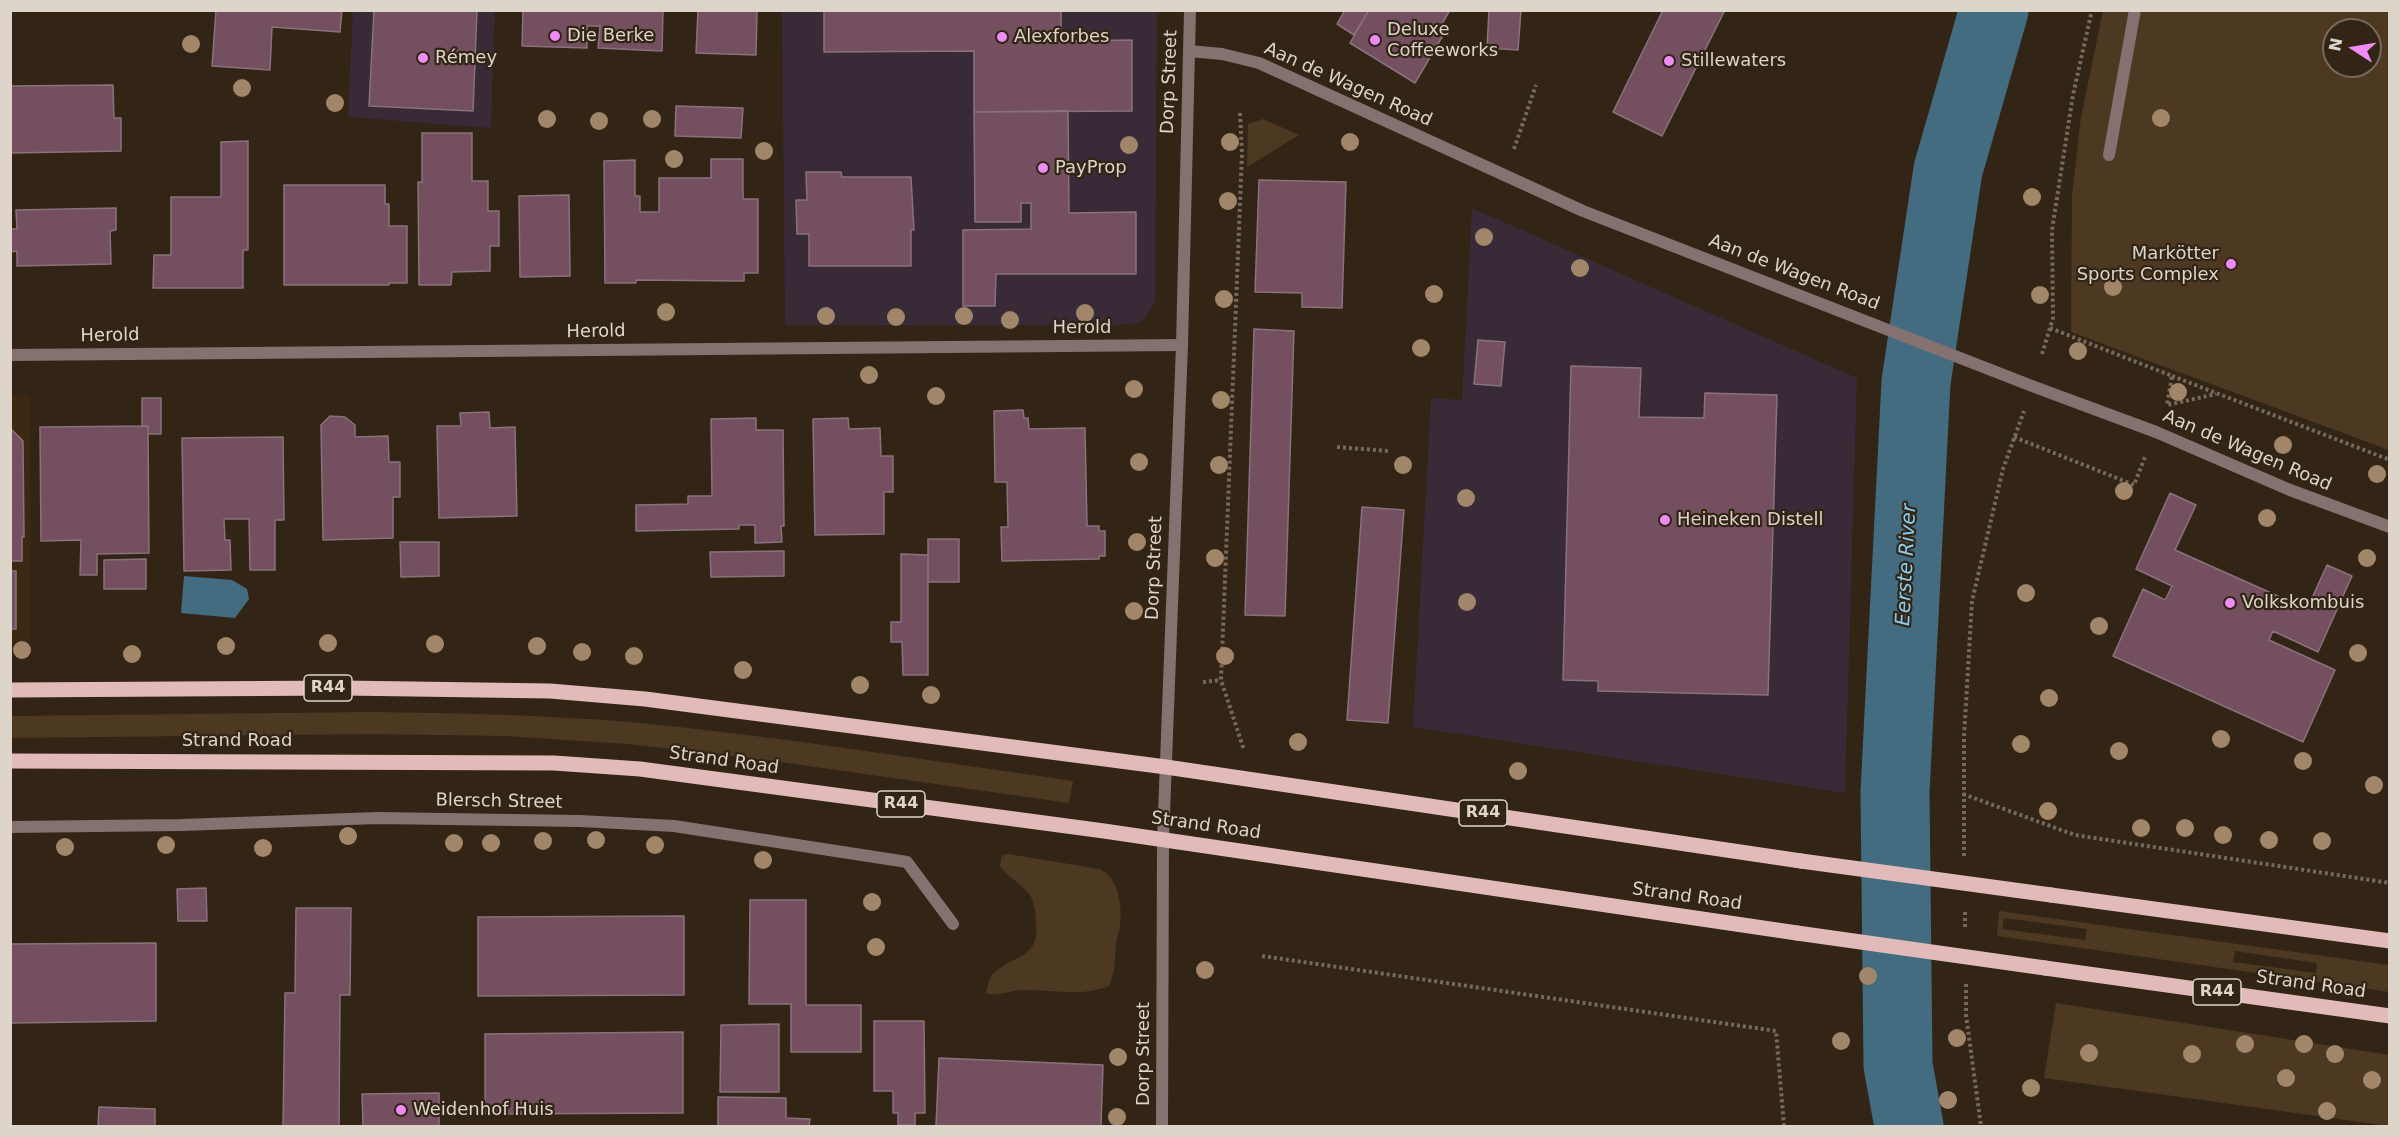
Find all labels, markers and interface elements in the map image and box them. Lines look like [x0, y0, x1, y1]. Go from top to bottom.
north arrow [2322, 18, 2382, 78]
place label: Deluxe Coffeeworks [1387, 19, 1498, 62]
place label: Die Berke [567, 25, 654, 47]
place label: Alexforbes [1014, 26, 1109, 48]
marker: Die Berke [548, 29, 562, 43]
marker: Alexforbes [995, 30, 1009, 44]
street label: Dorp Street [1157, 30, 1183, 134]
marker: Deluxe Coffeeworks [1368, 33, 1382, 47]
text: N [2325, 36, 2347, 53]
street label: Aan de Wagen Road [1261, 38, 1435, 132]
place label: Rémey [435, 47, 497, 69]
place label: Stillewaters [1681, 50, 1786, 72]
marker: Rémey [416, 51, 430, 65]
marker: Stillewaters [1662, 54, 1676, 68]
place label: PayProp [1055, 157, 1127, 179]
marker: PayProp [1036, 161, 1050, 175]
street label: Aan de Wagen Road [1706, 230, 1882, 316]
place label: Markötter Sports Complex [2077, 243, 2219, 286]
marker: Markötter Sports Complex [2224, 257, 2238, 271]
street label: Herold [1052, 317, 1112, 339]
street label: Herold [566, 321, 626, 343]
street label: Herold [80, 325, 140, 347]
street label: Aan de Wagen Road [2159, 406, 2335, 496]
water label: Eerste River [1892, 504, 1922, 626]
place label: Heineken Distell [1677, 509, 1823, 531]
marker: Heineken Distell [1658, 513, 1672, 527]
street label: Dorp Street [1142, 516, 1168, 620]
place label: Volkskombuis [2242, 592, 2364, 614]
marker: Volkskombuis [2223, 596, 2237, 610]
road number: R44 [304, 675, 352, 701]
street label: Strand Road [182, 730, 292, 752]
street label: Strand Road [668, 743, 780, 779]
street label: Blersch Street [435, 790, 563, 814]
road number: R44 [877, 791, 925, 817]
road number: R44 [1459, 800, 1507, 826]
street label: Strand Road [1150, 808, 1262, 844]
street label: Strand Road [1631, 879, 1743, 915]
street label: Strand Road [2255, 967, 2367, 1003]
road number: R44 [2193, 979, 2241, 1005]
street label: Dorp Street [1133, 1002, 1155, 1106]
place label: Weidenhof Huis [413, 1099, 554, 1121]
marker: Weidenhof Huis [394, 1103, 408, 1117]

